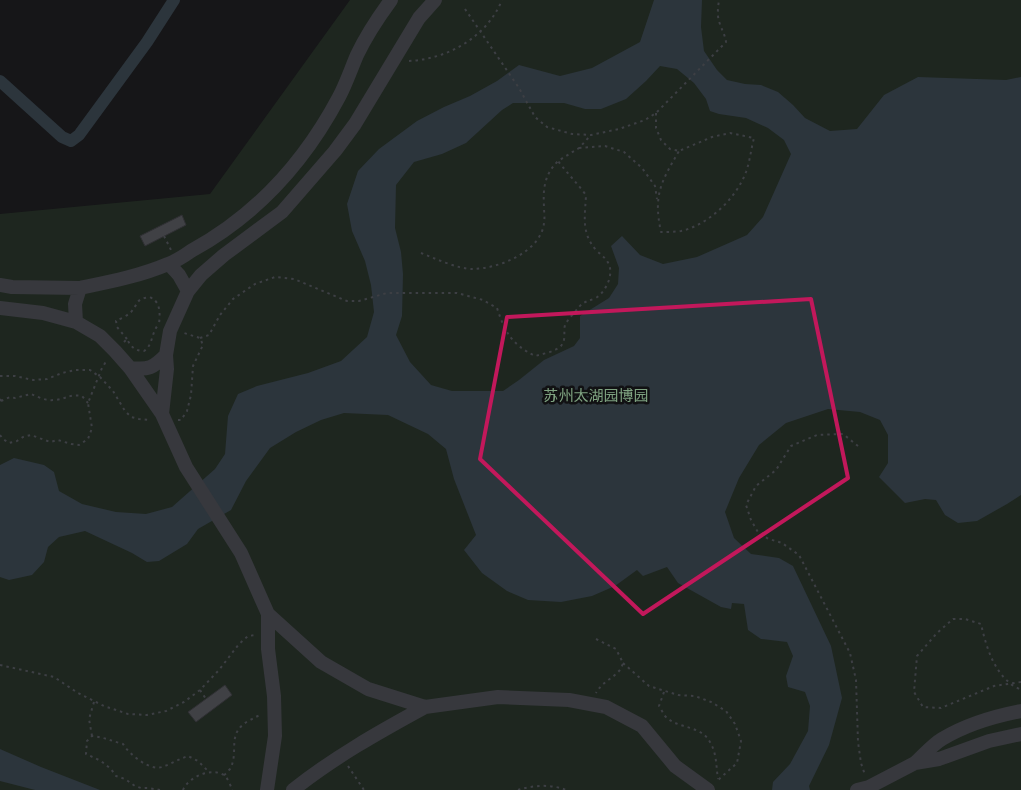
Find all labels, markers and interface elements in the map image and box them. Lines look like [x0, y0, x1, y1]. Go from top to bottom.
park label: 苏州太湖园博园 [543, 386, 649, 404]

